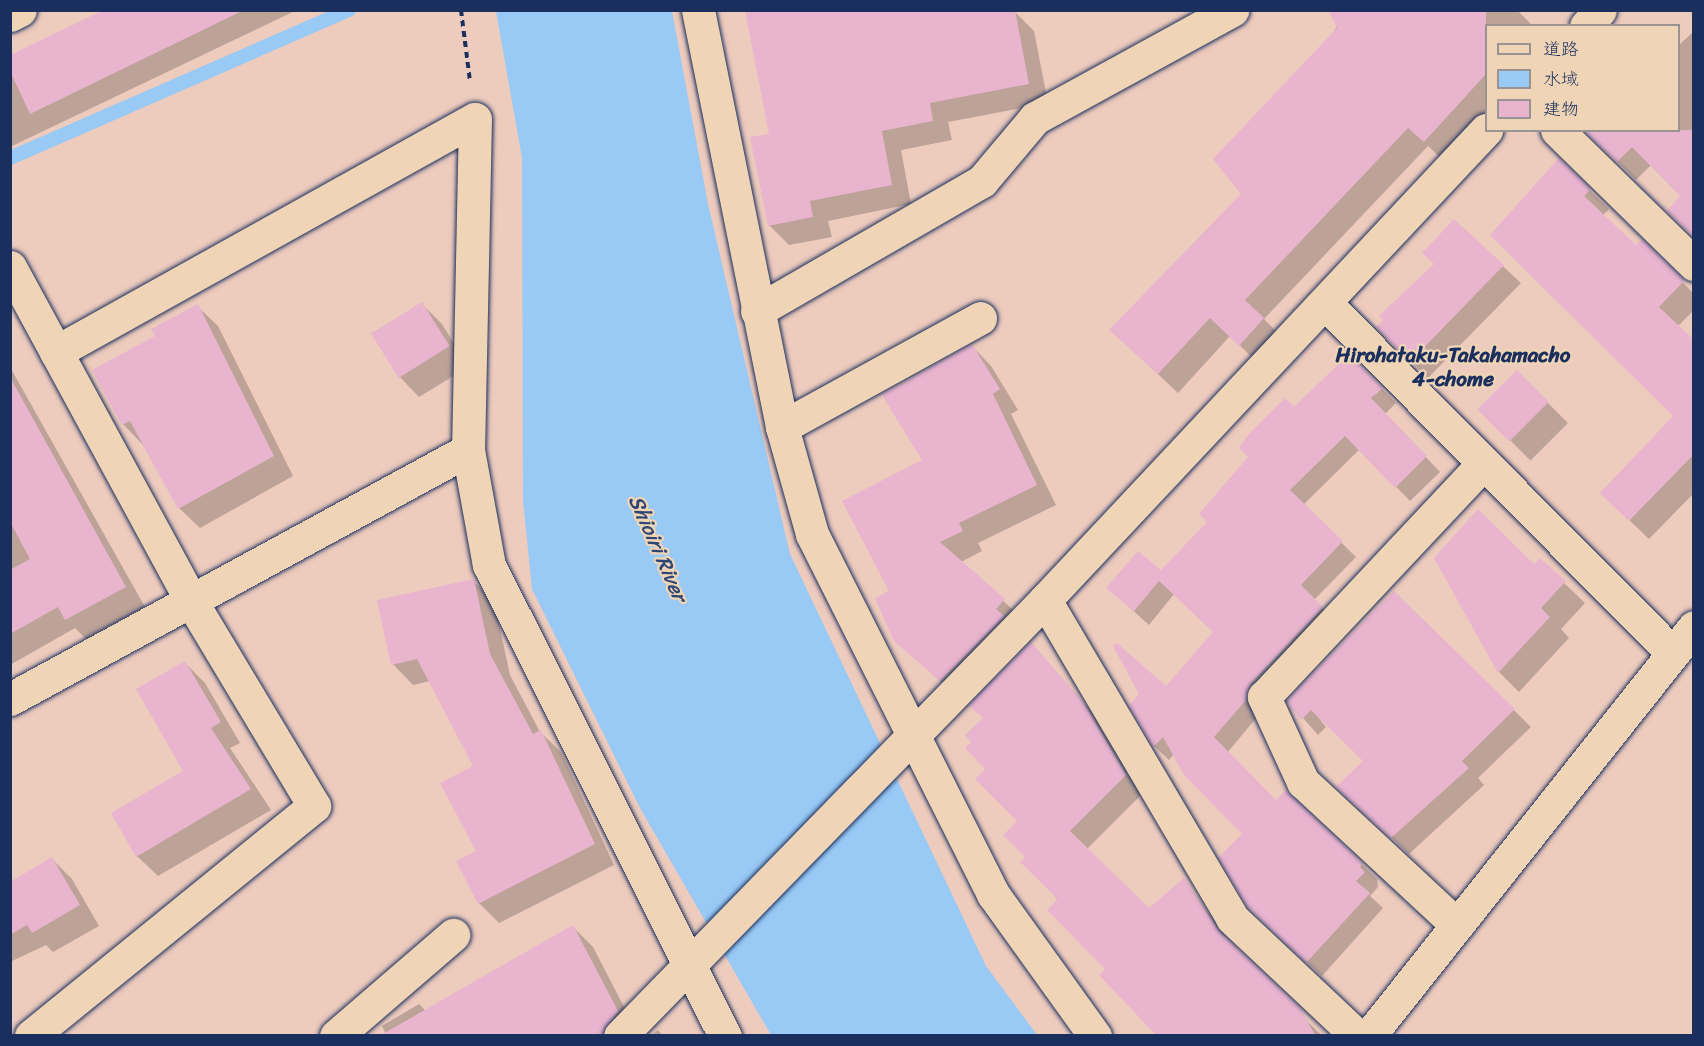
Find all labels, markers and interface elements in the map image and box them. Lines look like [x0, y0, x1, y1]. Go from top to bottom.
legend [1485, 24, 1680, 132]
text: 道路 [1543, 33, 1579, 65]
text: 水域 [1543, 63, 1579, 95]
text: 建物 [1543, 93, 1579, 125]
district label: Hirohataku-Takahamacho 4-chome [1335, 342, 1571, 392]
water label: Shioiri River [623, 491, 693, 605]

